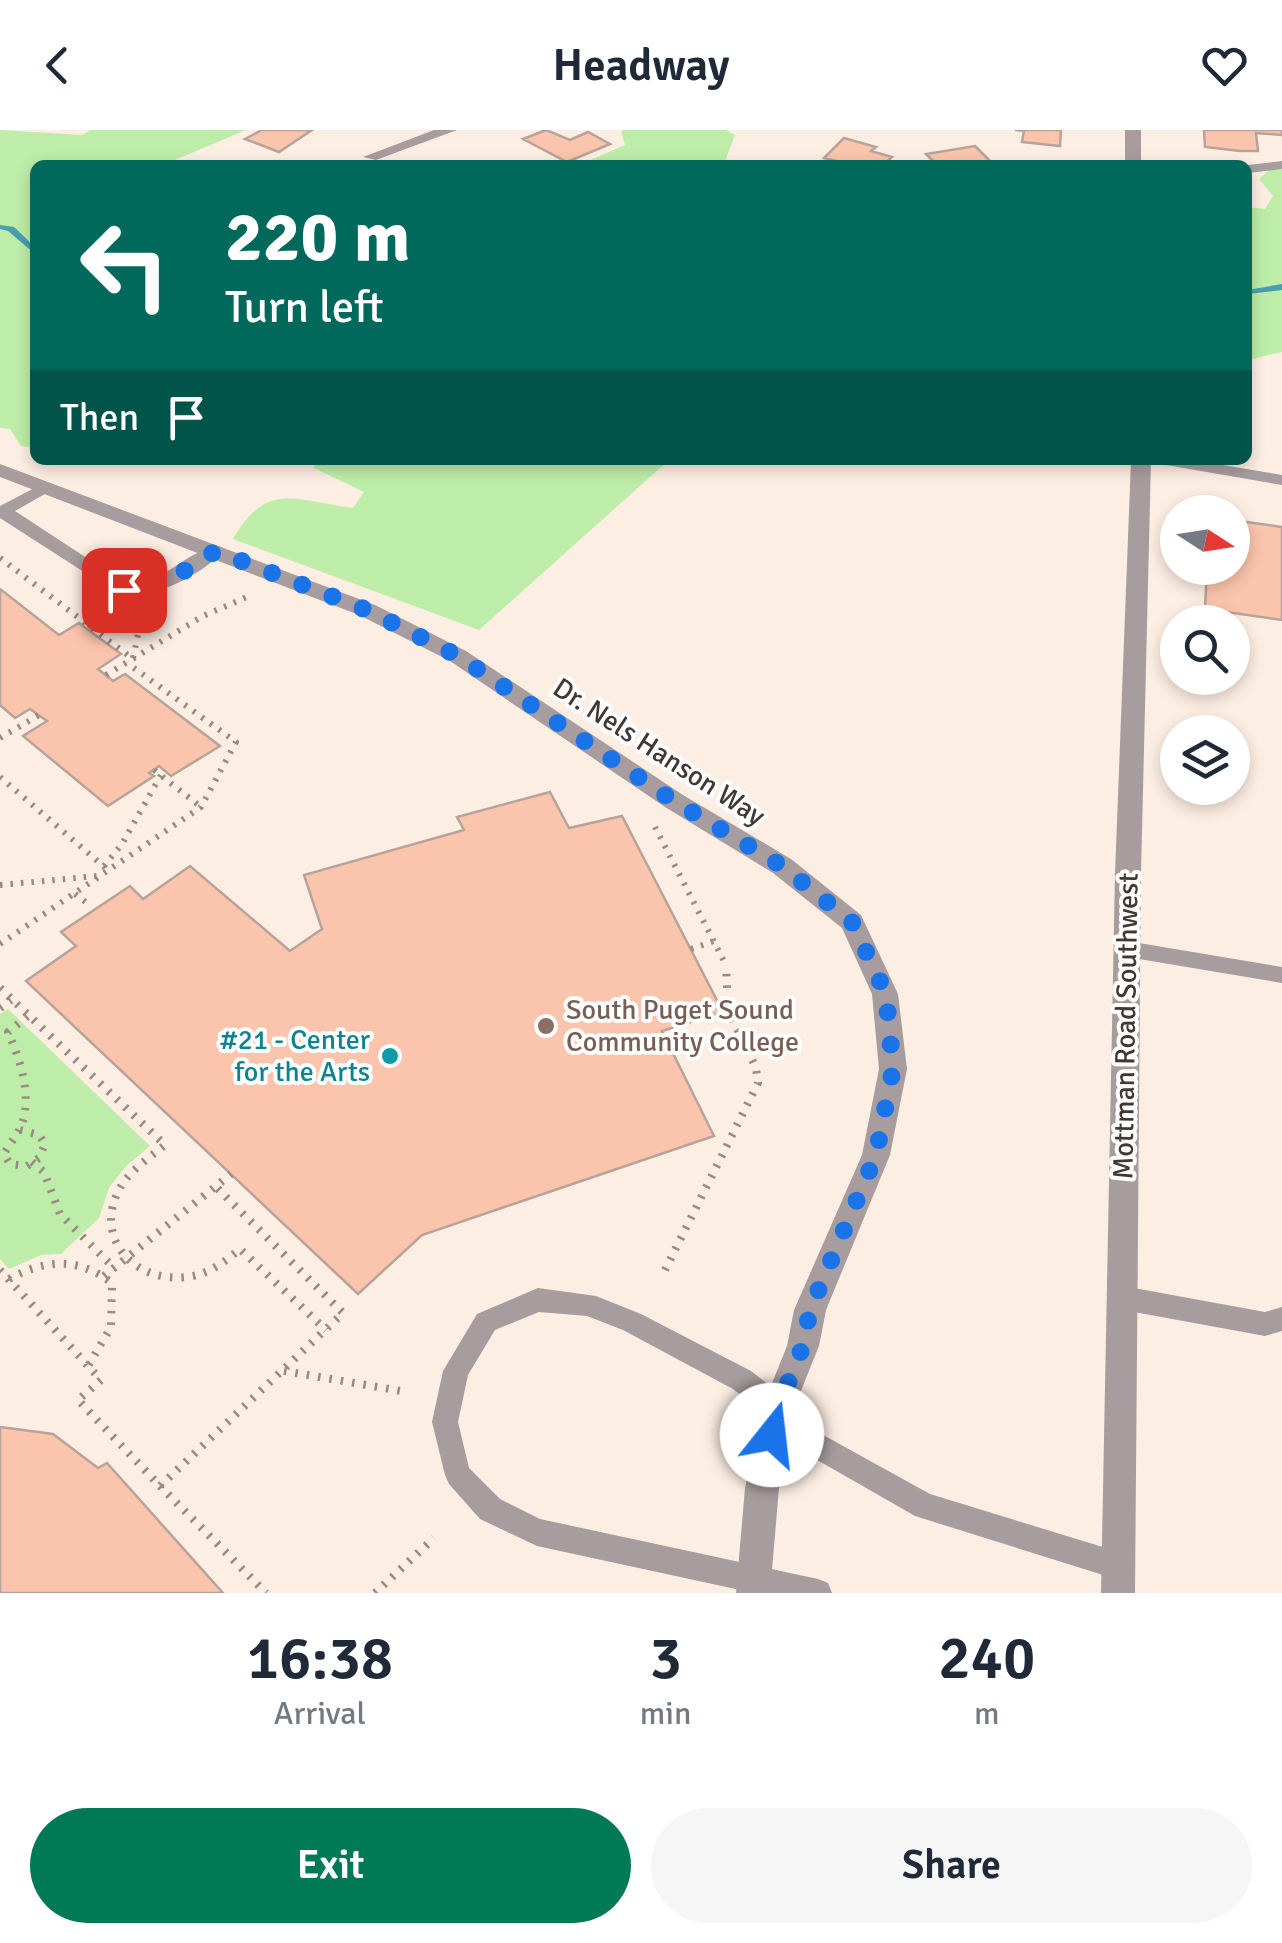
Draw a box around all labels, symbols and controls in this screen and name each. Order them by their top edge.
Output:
icon: back [30,38,85,93]
text: Headway [553,38,729,93]
icon: heart [1197,38,1252,93]
text: 220 m [225,194,410,280]
icon: left [60,200,190,330]
text: Turn left [225,280,384,335]
icon: arrive [159,390,214,445]
text: Then [60,394,139,441]
north arrow [1160,495,1250,585]
map controls [1160,495,1250,805]
pin [82,548,167,633]
icon: arrive [97,563,152,618]
button: search [1160,605,1250,695]
street label: Dr. Nels Hanson Way [547,671,771,833]
button: layers [1160,715,1250,805]
street label: Mottman Road Southwest [1106,872,1146,1180]
place label: South Puget Sound Community College [566,993,799,1059]
marker: South Puget Sound Community College [535,1015,557,1037]
place label: #21 - Center for the Arts [220,1023,371,1089]
marker: #21 - Center for the Arts [379,1045,401,1067]
position arrow [720,1383,824,1487]
text: 16:38 [247,1622,393,1696]
text: 3 [649,1622,682,1696]
text: 240 [938,1622,1035,1696]
text: Arrival [274,1694,366,1733]
text: min [640,1694,691,1733]
text: m [974,1694,1000,1733]
button: Exit [30,1808,631,1923]
button: Share [651,1808,1252,1923]

